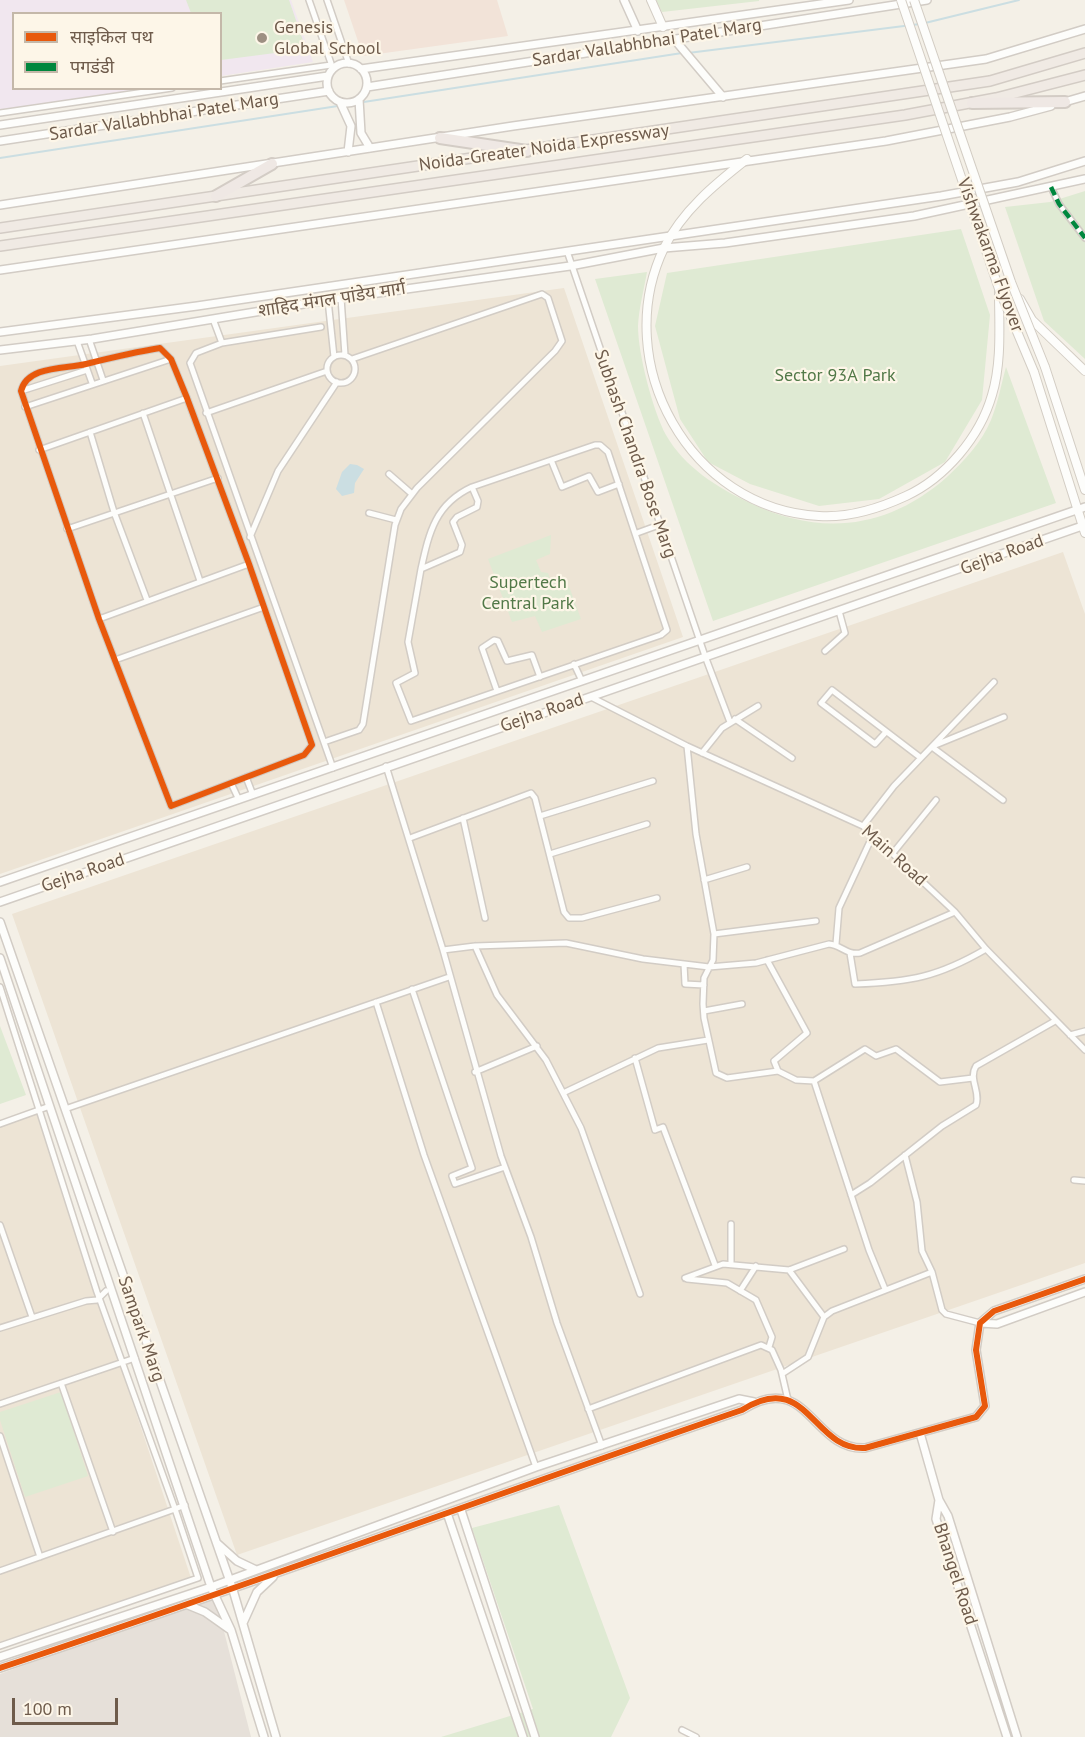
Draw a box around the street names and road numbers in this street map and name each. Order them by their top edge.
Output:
street label: Sardar Vallabhbhai Patel Marg [531,14,763,72]
street label: Sardar Vallabhbhai Patel Marg [48,88,280,146]
street label: Noida-Greater Noida Expressway [417,120,671,176]
street label: Vishwakarma Flyover [952,175,1028,335]
street label: शाहिद मंगल पांडेय मार्ग [257,278,407,322]
street label: Subhash Chandra Bose Marg [589,347,681,561]
street label: Gejha Road [958,530,1046,580]
street label: Gejha Road [498,689,586,737]
street label: Main Road [857,821,931,891]
street label: Gejha Road [39,849,127,897]
street label: Sampark Marg [113,1273,169,1385]
street label: Bhangel Road [928,1520,982,1628]

